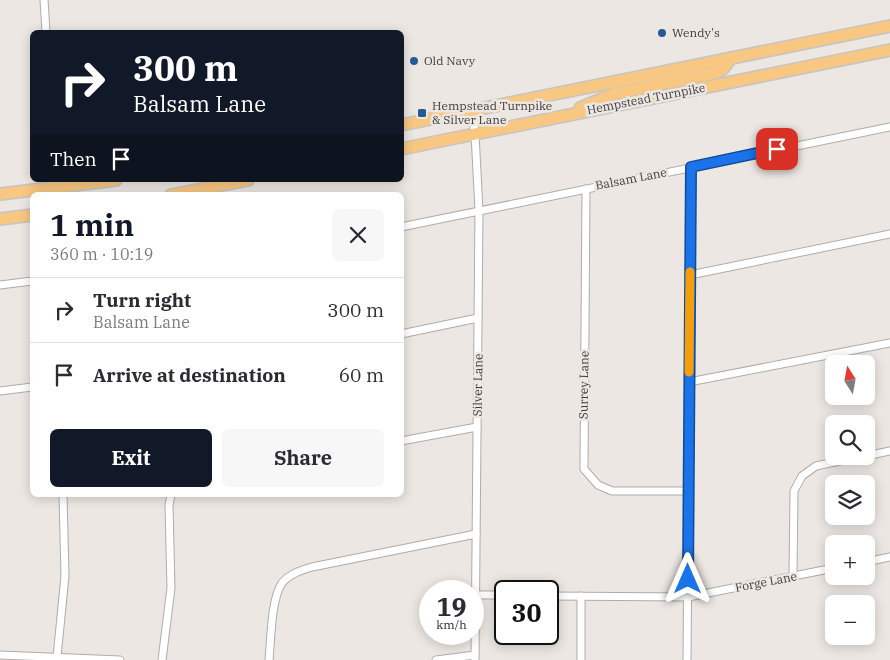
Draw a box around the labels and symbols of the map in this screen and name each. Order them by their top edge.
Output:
place label: Wendy's [672,25,720,40]
marker: Wendy's [656,27,668,39]
place label: Old Navy [424,53,476,68]
marker: Old Navy [408,55,420,67]
street label: Hempstead Turnpike [585,80,706,117]
place label: Hempstead Turnpike & Silver Lane [432,98,552,127]
marker: Hempstead Turnpike & Silver Lane [416,107,428,119]
pin [756,128,798,170]
street label: Balsam Lane [594,164,668,193]
street label: Surrey Lane [575,351,592,419]
street label: Silver Lane [469,353,486,417]
north arrow [825,355,875,405]
position arrow [661,552,713,604]
street label: Forge Lane [734,568,798,595]
speed limit sign: 30 [494,580,559,645]

